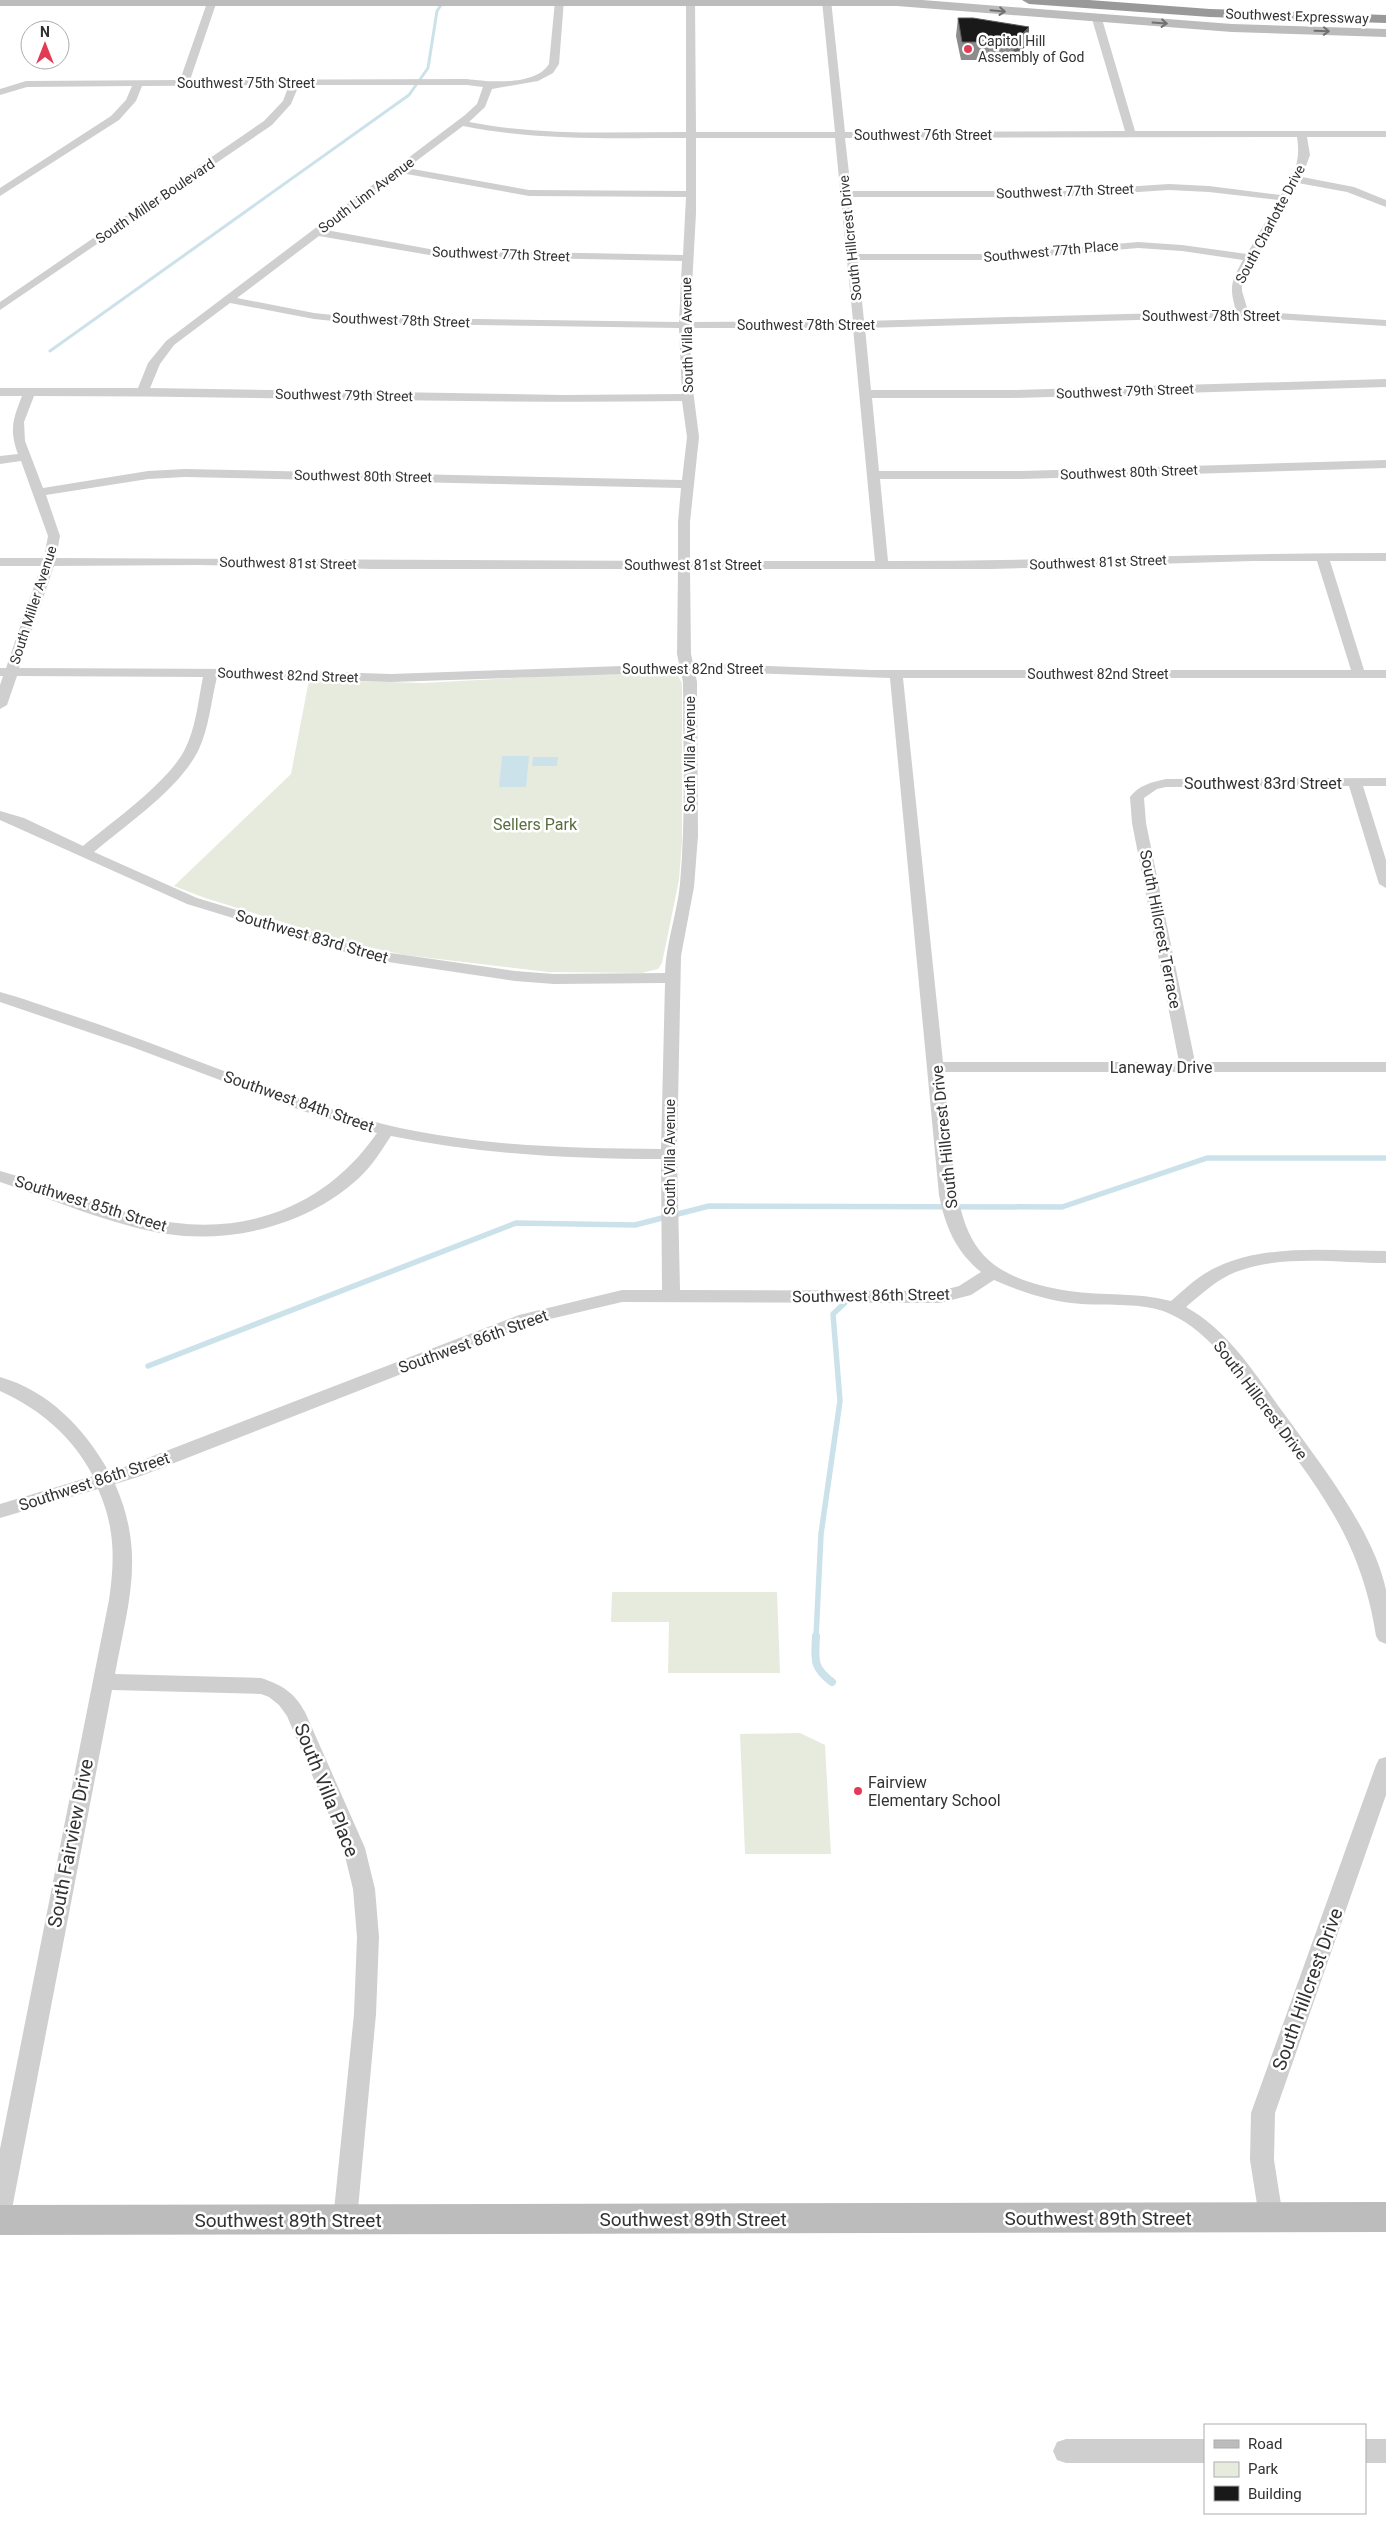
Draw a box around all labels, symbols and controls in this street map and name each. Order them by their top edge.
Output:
one-way arrow [990,6,1006,15]
street label: Southwest Expressway [1225,6,1369,27]
one-way arrow [1152,19,1168,28]
north arrow [20,20,70,70]
text: N [40,24,50,40]
one-way arrow [1314,26,1330,36]
place label: Capitol Hill Assembly of God [978,33,1084,65]
marker: Capitol Hill Assembly of God [962,43,974,55]
street label: Southwest 75th Street [177,75,315,91]
street label: Southwest 76th Street [854,127,992,143]
street label: South Linn Avenue [315,154,417,236]
street label: South Miller Boulevard [93,155,217,247]
street label: South Charlotte Drive [1232,162,1308,286]
street label: South Hillcrest Drive [835,174,865,302]
street label: Southwest 77th Street [996,181,1135,201]
street label: Southwest 77th Place [983,237,1119,265]
street label: Southwest 77th Street [432,244,571,264]
street label: South Villa Avenue [678,277,696,393]
street label: Southwest 78th Street [1142,308,1280,324]
street label: Southwest 78th Street [332,310,471,330]
street label: Southwest 78th Street [737,317,875,333]
street label: Southwest 79th Street [1056,381,1195,401]
street label: Southwest 79th Street [275,386,414,404]
street label: Southwest 80th Street [1060,462,1199,482]
street label: Southwest 80th Street [294,467,433,485]
street label: South Miller Avenue [6,544,60,666]
street label: Southwest 81st Street [1029,552,1167,572]
street label: Southwest 81st Street [219,554,357,572]
street label: Southwest 81st Street [624,557,762,573]
street label: Southwest 82nd Street [622,661,764,677]
street label: Southwest 82nd Street [217,665,359,685]
street label: Southwest 82nd Street [1027,666,1169,682]
street label: South Villa Avenue [682,696,698,812]
street label: Southwest 83rd Street [1184,774,1342,793]
park label: Sellers Park [493,815,578,834]
street label: South Hillcrest Terrace [1136,848,1185,1010]
street label: Southwest 83rd Street [233,906,390,967]
street label: Laneway Drive [1110,1058,1212,1077]
street label: South Hillcrest Drive [928,1064,961,1210]
street label: Southwest 84th Street [221,1067,376,1136]
street label: South Villa Avenue [662,1099,678,1215]
street label: Southwest 85th Street [13,1171,169,1236]
street label: Southwest 86th Street [792,1285,950,1306]
street label: Southwest 86th Street [396,1306,551,1377]
street label: South Hillcrest Drive [1210,1337,1312,1464]
street label: Southwest 86th Street [16,1448,172,1515]
street label: South Villa Place [289,1720,364,1860]
street label: South Fairview Drive [43,1757,98,1929]
place label: Fairview Elementary School [868,1773,1001,1810]
marker: Fairview Elementary School [852,1785,864,1797]
street label: South Hillcrest Drive [1267,1905,1348,2073]
street label: Southwest 89th Street [1004,2207,1192,2230]
street label: Southwest 89th Street [599,2208,787,2231]
street label: Southwest 89th Street [194,2209,382,2232]
legend [1204,2424,1366,2514]
text: Road [1248,2435,1282,2453]
text: Park [1248,2460,1279,2478]
text: Building [1248,2485,1302,2503]

